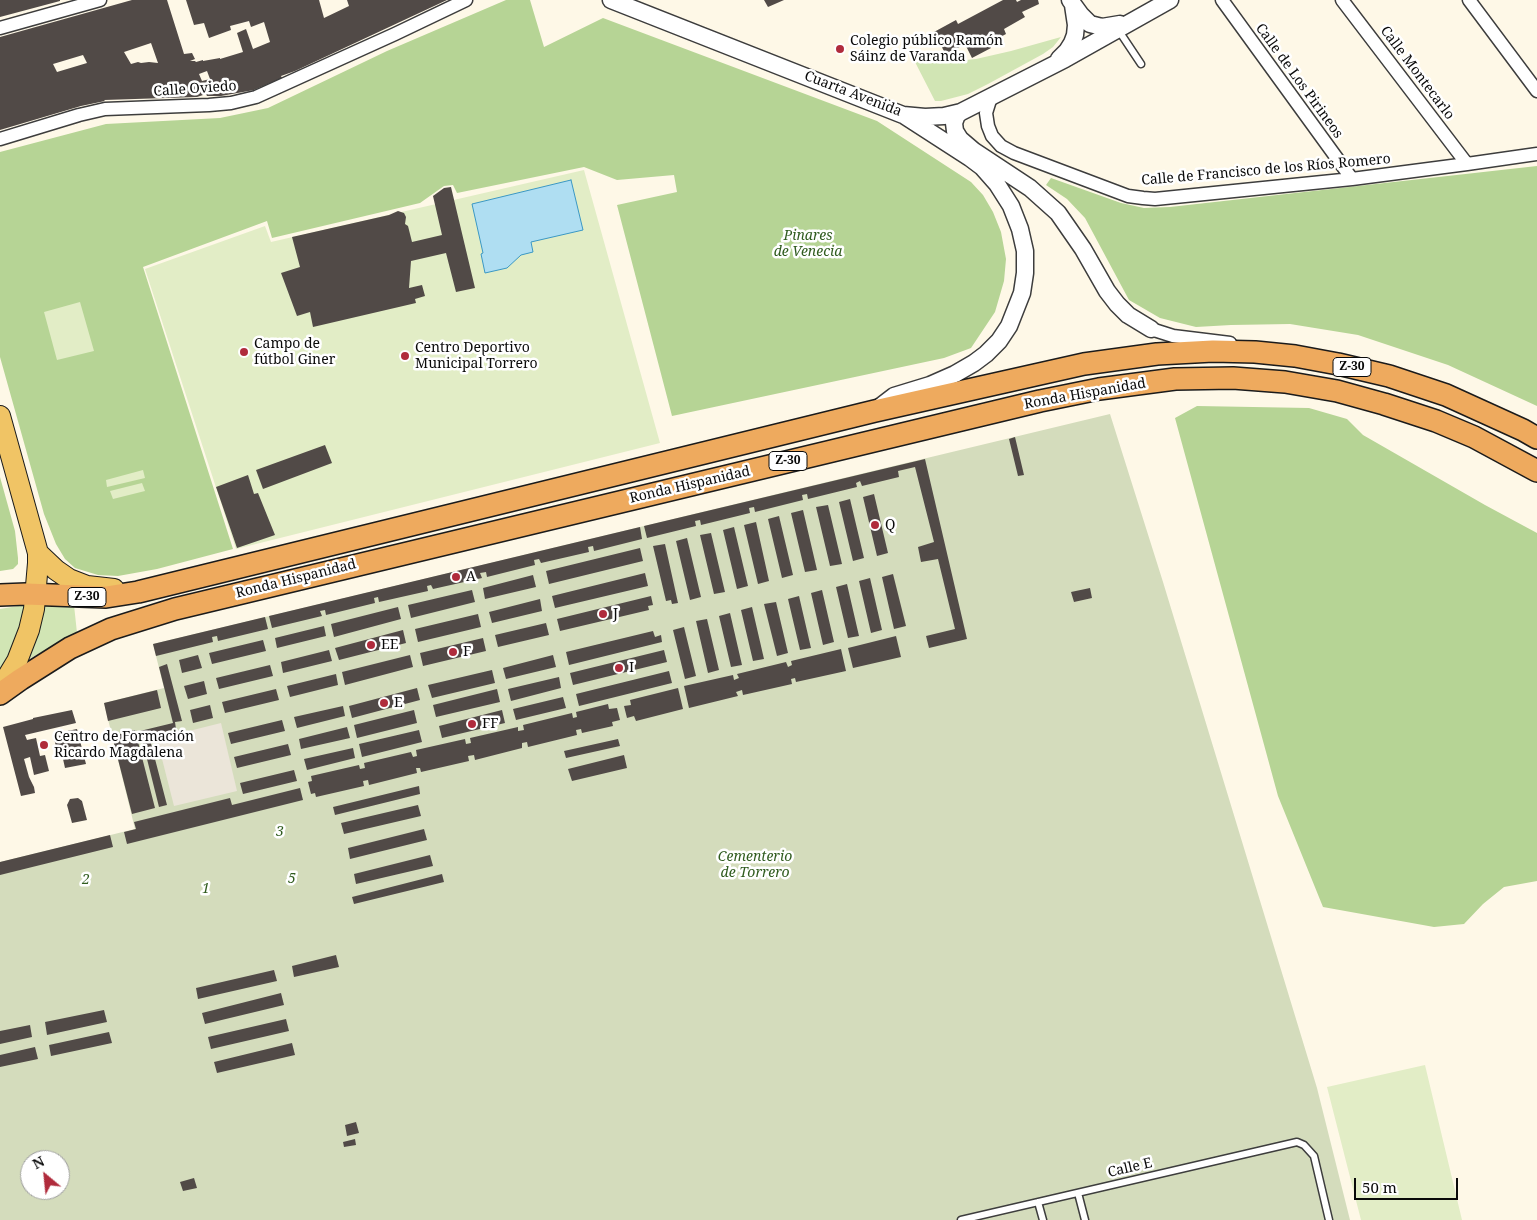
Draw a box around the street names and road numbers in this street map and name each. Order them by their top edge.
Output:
street label: Calle de Los Pirineos [1252,20,1346,142]
street label: Calle Montecarlo [1376,23,1458,123]
street label: Cuarta Avenida [802,68,904,120]
street label: Calle Oviedo [153,78,237,100]
street label: Calle de Francisco de los Ríos Romero [1141,151,1391,189]
road number: Z-30 [1333,358,1371,377]
street label: Ronda Hispanidad [1023,375,1147,413]
road number: Z-30 [769,452,807,471]
street label: Ronda Hispanidad [628,463,752,507]
street label: Ronda Hispanidad [234,556,358,602]
road number: Z-30 [68,588,106,606]
street label: Calle E [1106,1155,1154,1181]

